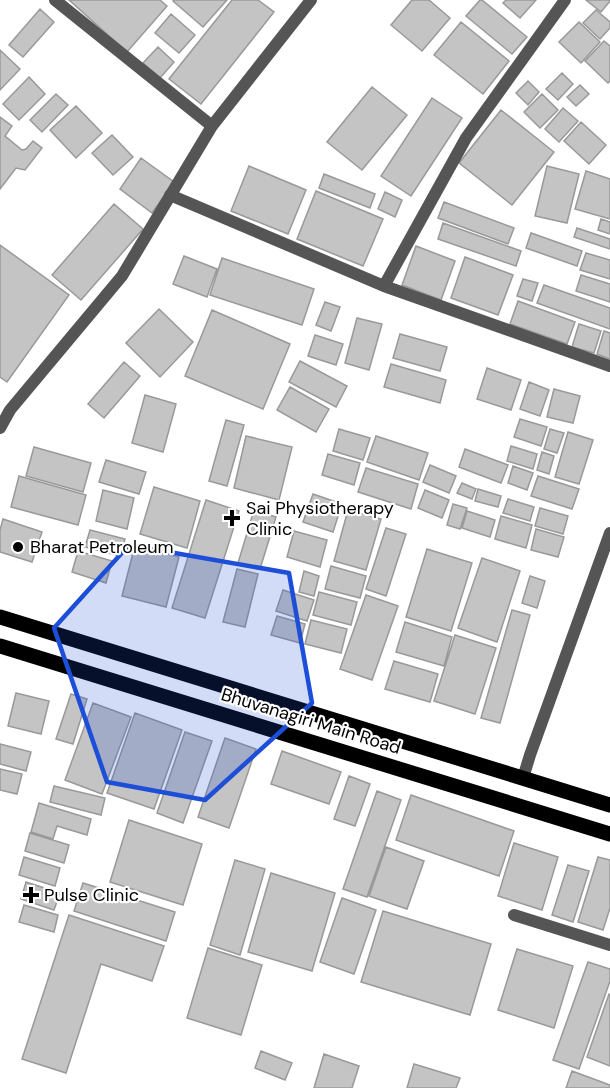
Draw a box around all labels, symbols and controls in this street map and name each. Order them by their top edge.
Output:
place label: Sai Physiotherapy Clinic [246,496,394,541]
marker: Sai Physiotherapy Clinic [223,509,241,527]
place label: Bharat Petroleum [30,535,174,559]
marker: Bharat Petroleum [11,540,25,554]
street label: Bhuvanagiri Main Road [218,682,404,760]
place label: Pulse Clinic [44,883,139,907]
marker: Pulse Clinic [22,886,40,904]

